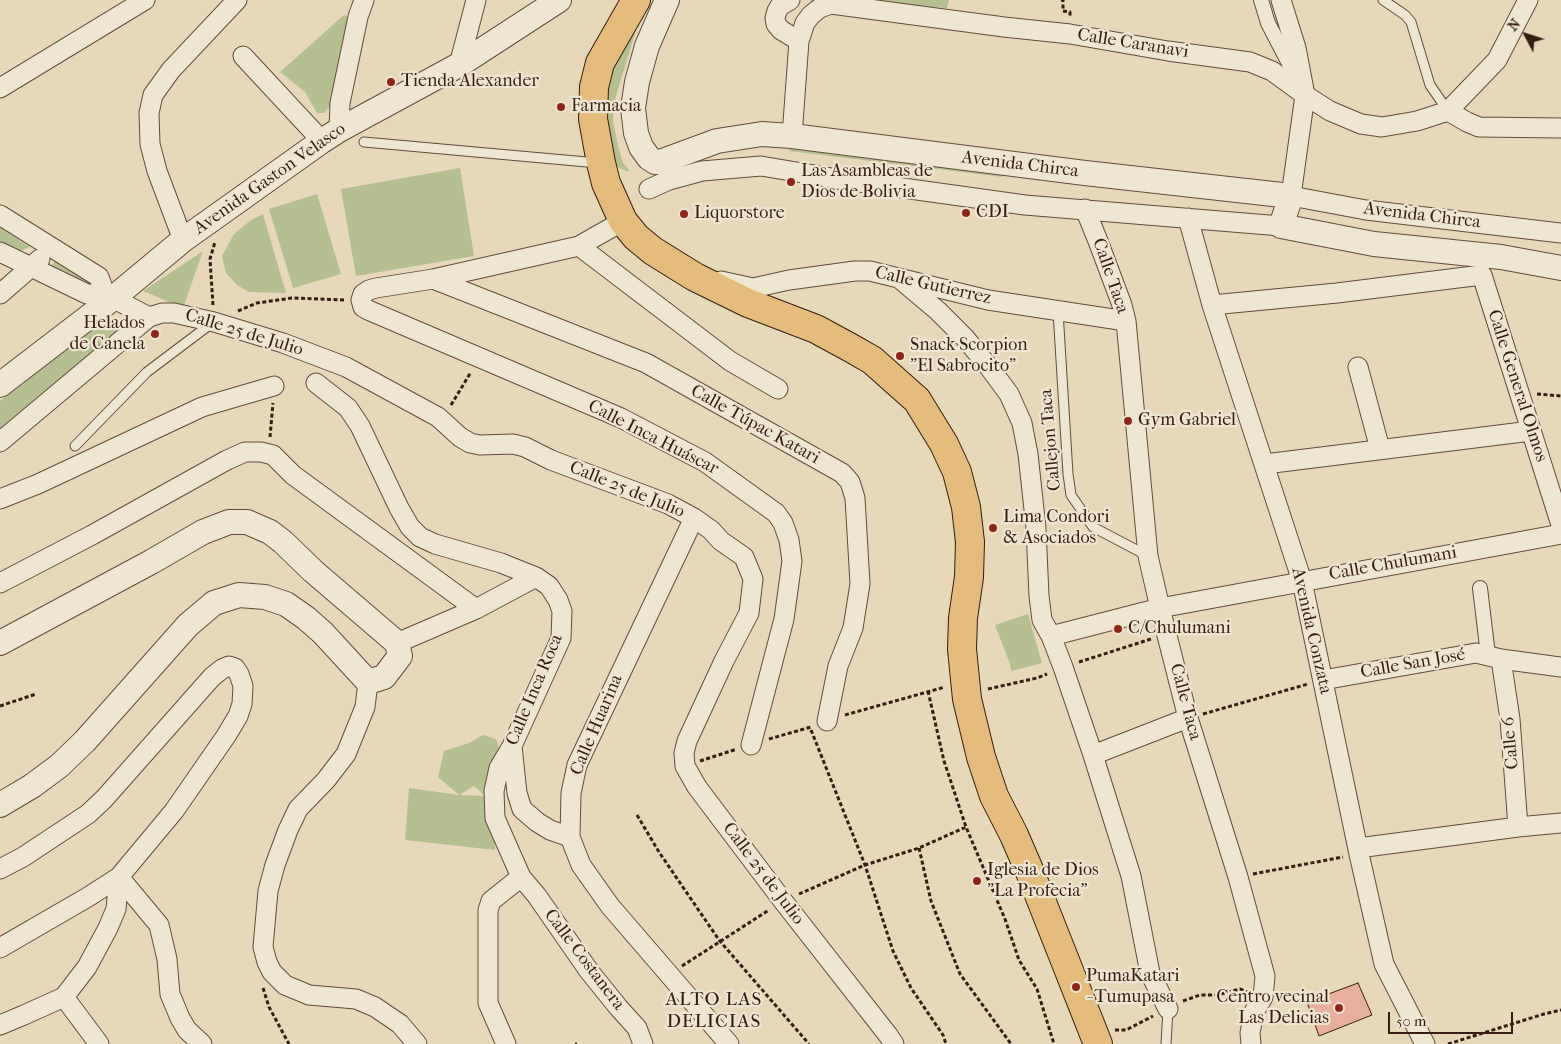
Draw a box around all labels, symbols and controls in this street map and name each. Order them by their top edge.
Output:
north arrow [1501,10,1551,60]
text: N [1504,16,1524,35]
street label: Calle Caranavi [1076,25,1190,63]
place label: Tienda Alexander [401,71,539,93]
marker: Tienda Alexander [385,76,397,88]
place label: Farmacia [571,96,641,118]
marker: Farmacia [555,101,567,113]
street label: Avenida Gaston Velasco [190,118,350,240]
street label: Avenida Chirca [960,147,1080,183]
place label: Las Asambleas de Dios de Bolivia [801,161,933,203]
marker: Las Asambleas de Dios de Bolivia [785,176,797,188]
street label: Avenida Chirca [1362,198,1482,234]
place label: CDI [976,202,1009,224]
place label: Liquorstore [694,203,785,225]
marker: CDI [960,207,972,219]
marker: Liquorstore [678,208,690,220]
street label: Calle Taca [1087,236,1133,316]
street label: Calle Gutierrez [873,262,993,310]
street label: Calle 25 de Julio [182,305,306,361]
street label: Calle General Olmos [1482,307,1552,465]
place label: Helados de Canela [70,313,145,356]
marker: Helados de Canela [149,328,161,340]
place label: Snack Scorpion "El Sabrocito" [910,335,1028,378]
marker: Snack Scorpion "El Sabrocito" [894,350,906,362]
street label: Calle Túpac Katari [687,381,823,469]
street label: Callejon Taca [1036,388,1066,492]
street label: Calle Inca Huáscar [584,396,722,480]
place label: Gym Gabriel [1138,410,1236,432]
marker: Gym Gabriel [1122,415,1134,427]
street label: Calle 25 de Julio [566,457,688,523]
place label: Lima Condori & Asociados [1003,507,1110,550]
marker: Lima Condori & Asociados [987,522,999,534]
street label: Calle Chulumani [1327,542,1459,586]
street label: Avenida Conzata [1286,566,1336,696]
place label: C/Chulumani [1128,618,1231,640]
marker: C/Chulumani [1112,623,1124,635]
street label: Calle Inca Roca [502,631,568,749]
street label: Calle San José [1359,644,1467,684]
street label: Calle Taca [1164,661,1206,743]
street label: Calle Huarina [566,671,628,779]
street label: Calle 6 [1498,716,1524,770]
street label: Calle 25 de Julio [718,819,808,929]
place label: Iglesia de Dios "La Profecia" [987,860,1099,902]
marker: Iglesia de Dios "La Profecia" [971,875,983,887]
street label: Calle Costanera [539,905,629,1015]
place label: PumaKatari - Tumupasa [1086,966,1180,1009]
marker: PumaKatari - Tumupasa [1070,981,1082,993]
place label: Centro vecinal Las Delicias [1216,987,1329,1030]
district label: ALTO LAS DELICIAS [665,989,763,1033]
marker: Centro vecinal Las Delicias [1333,1002,1345,1014]
scale bar [1391,1002,1516,1034]
text: 50 m [1396,1012,1426,1030]

